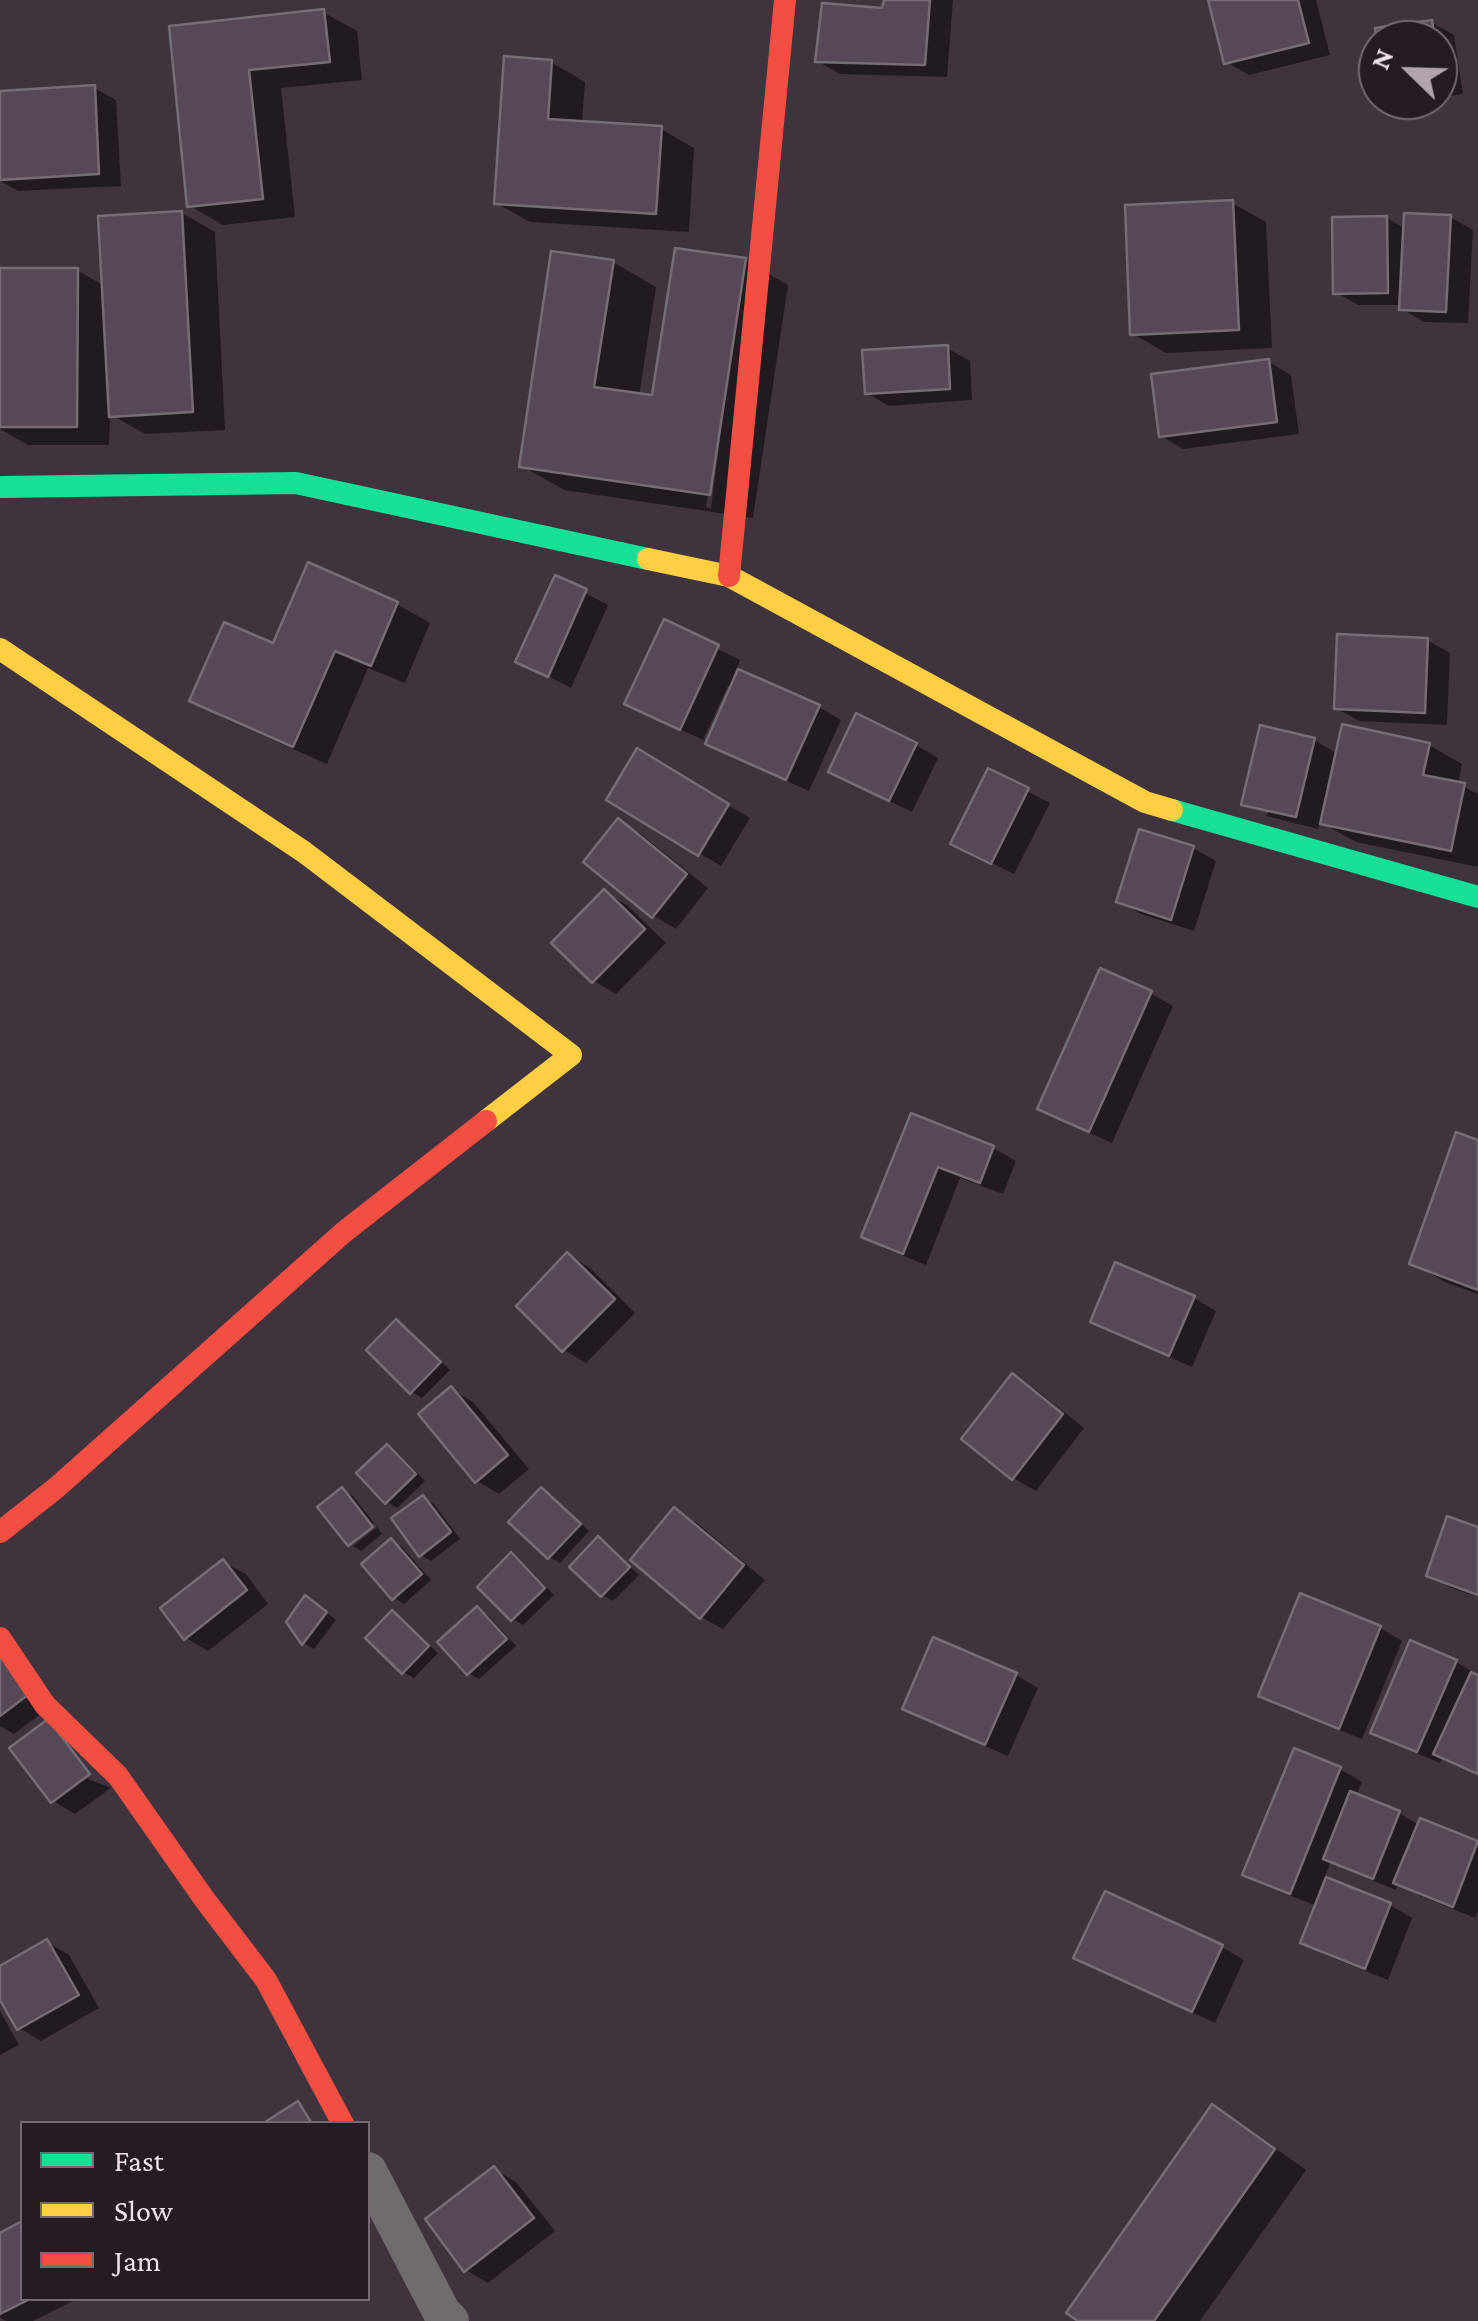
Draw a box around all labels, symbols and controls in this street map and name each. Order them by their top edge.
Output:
north arrow [1358,20,1458,120]
text: N [1364,44,1400,74]
legend [20,2121,370,2301]
text: Fast [114,2144,164,2177]
text: Slow [114,2194,173,2227]
text: Jam [114,2244,161,2277]

